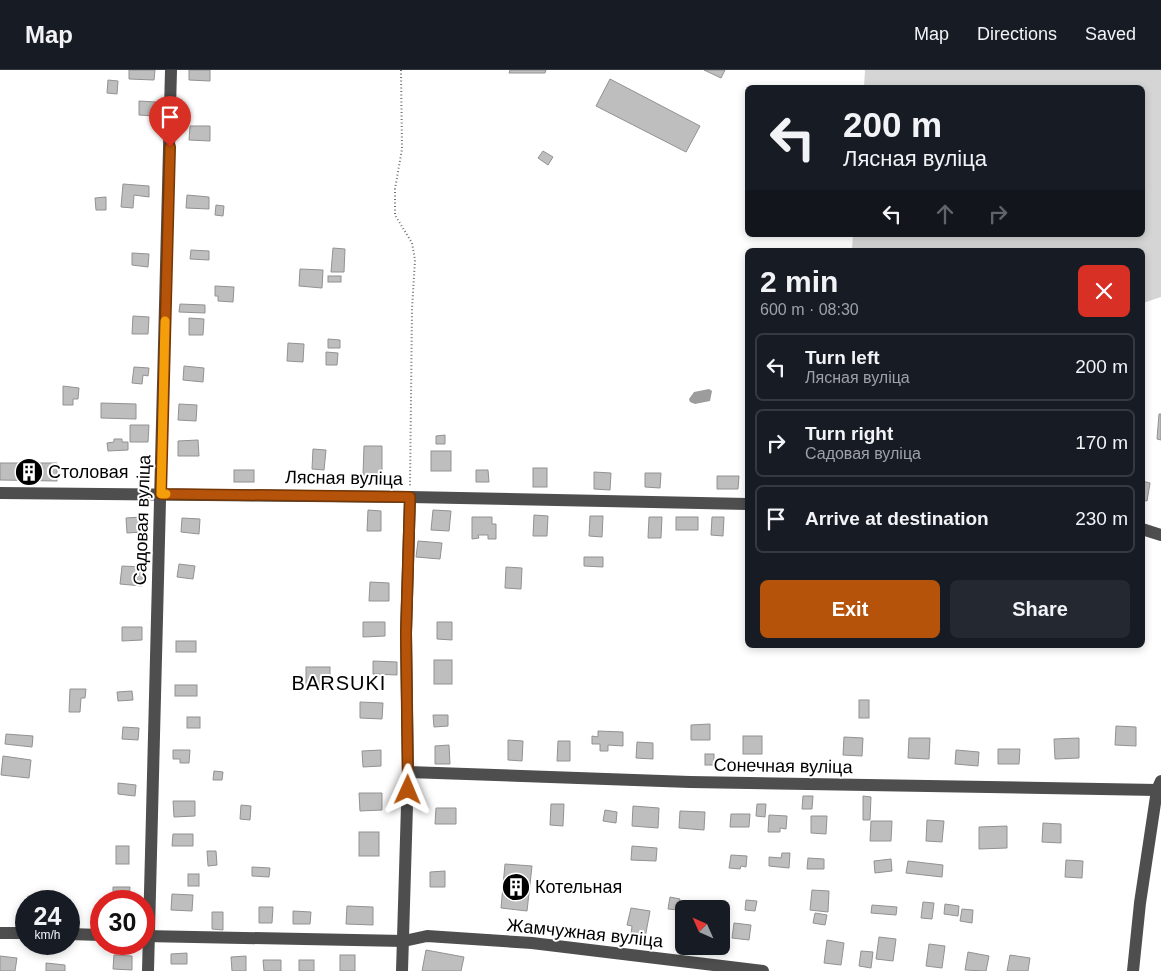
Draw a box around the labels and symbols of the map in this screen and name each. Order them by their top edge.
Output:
pin [149,96,191,147]
street label: Садовая вуліца [130,453,154,586]
building icon: Столовая [14,457,44,487]
place label: Столовая [48,462,129,482]
street label: Лясная вуліца [285,467,404,489]
district label: BARSUKI [292,672,386,694]
street label: Сонечная вуліца [713,755,854,777]
position arrow [381,763,433,815]
building icon: Котельная [501,872,531,902]
place label: Котельная [535,877,622,897]
speed limit sign: 30 [90,890,155,955]
north arrow [675,900,730,955]
street label: Жамчужная вуліца [506,915,665,951]

